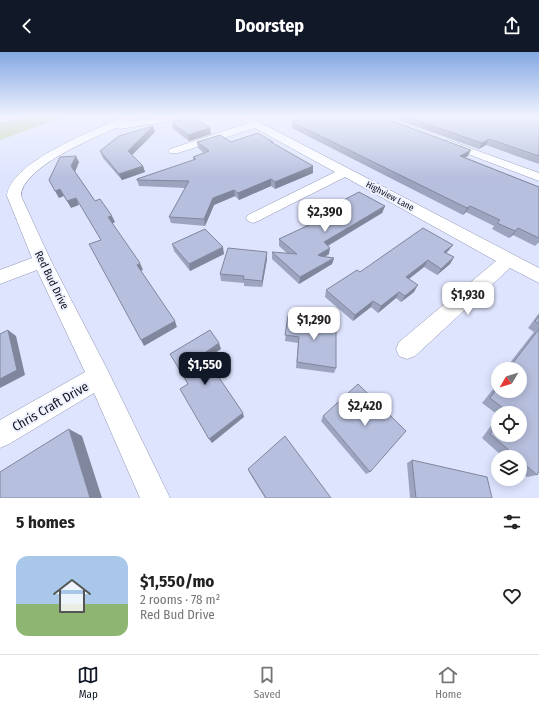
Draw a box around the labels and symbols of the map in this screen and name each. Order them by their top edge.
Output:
street label: Highview Lane [364,179,416,213]
pin: $2,390 [292,199,358,233]
street label: Red Bud Drive [32,249,71,312]
pin: $1,930 [435,282,501,316]
pin: $1,290 [281,307,347,341]
pin: $1,550 [172,352,238,386]
north arrow [491,362,527,398]
street label: Chris Craft Drive [9,379,91,434]
pin: $2,420 [332,393,398,427]

